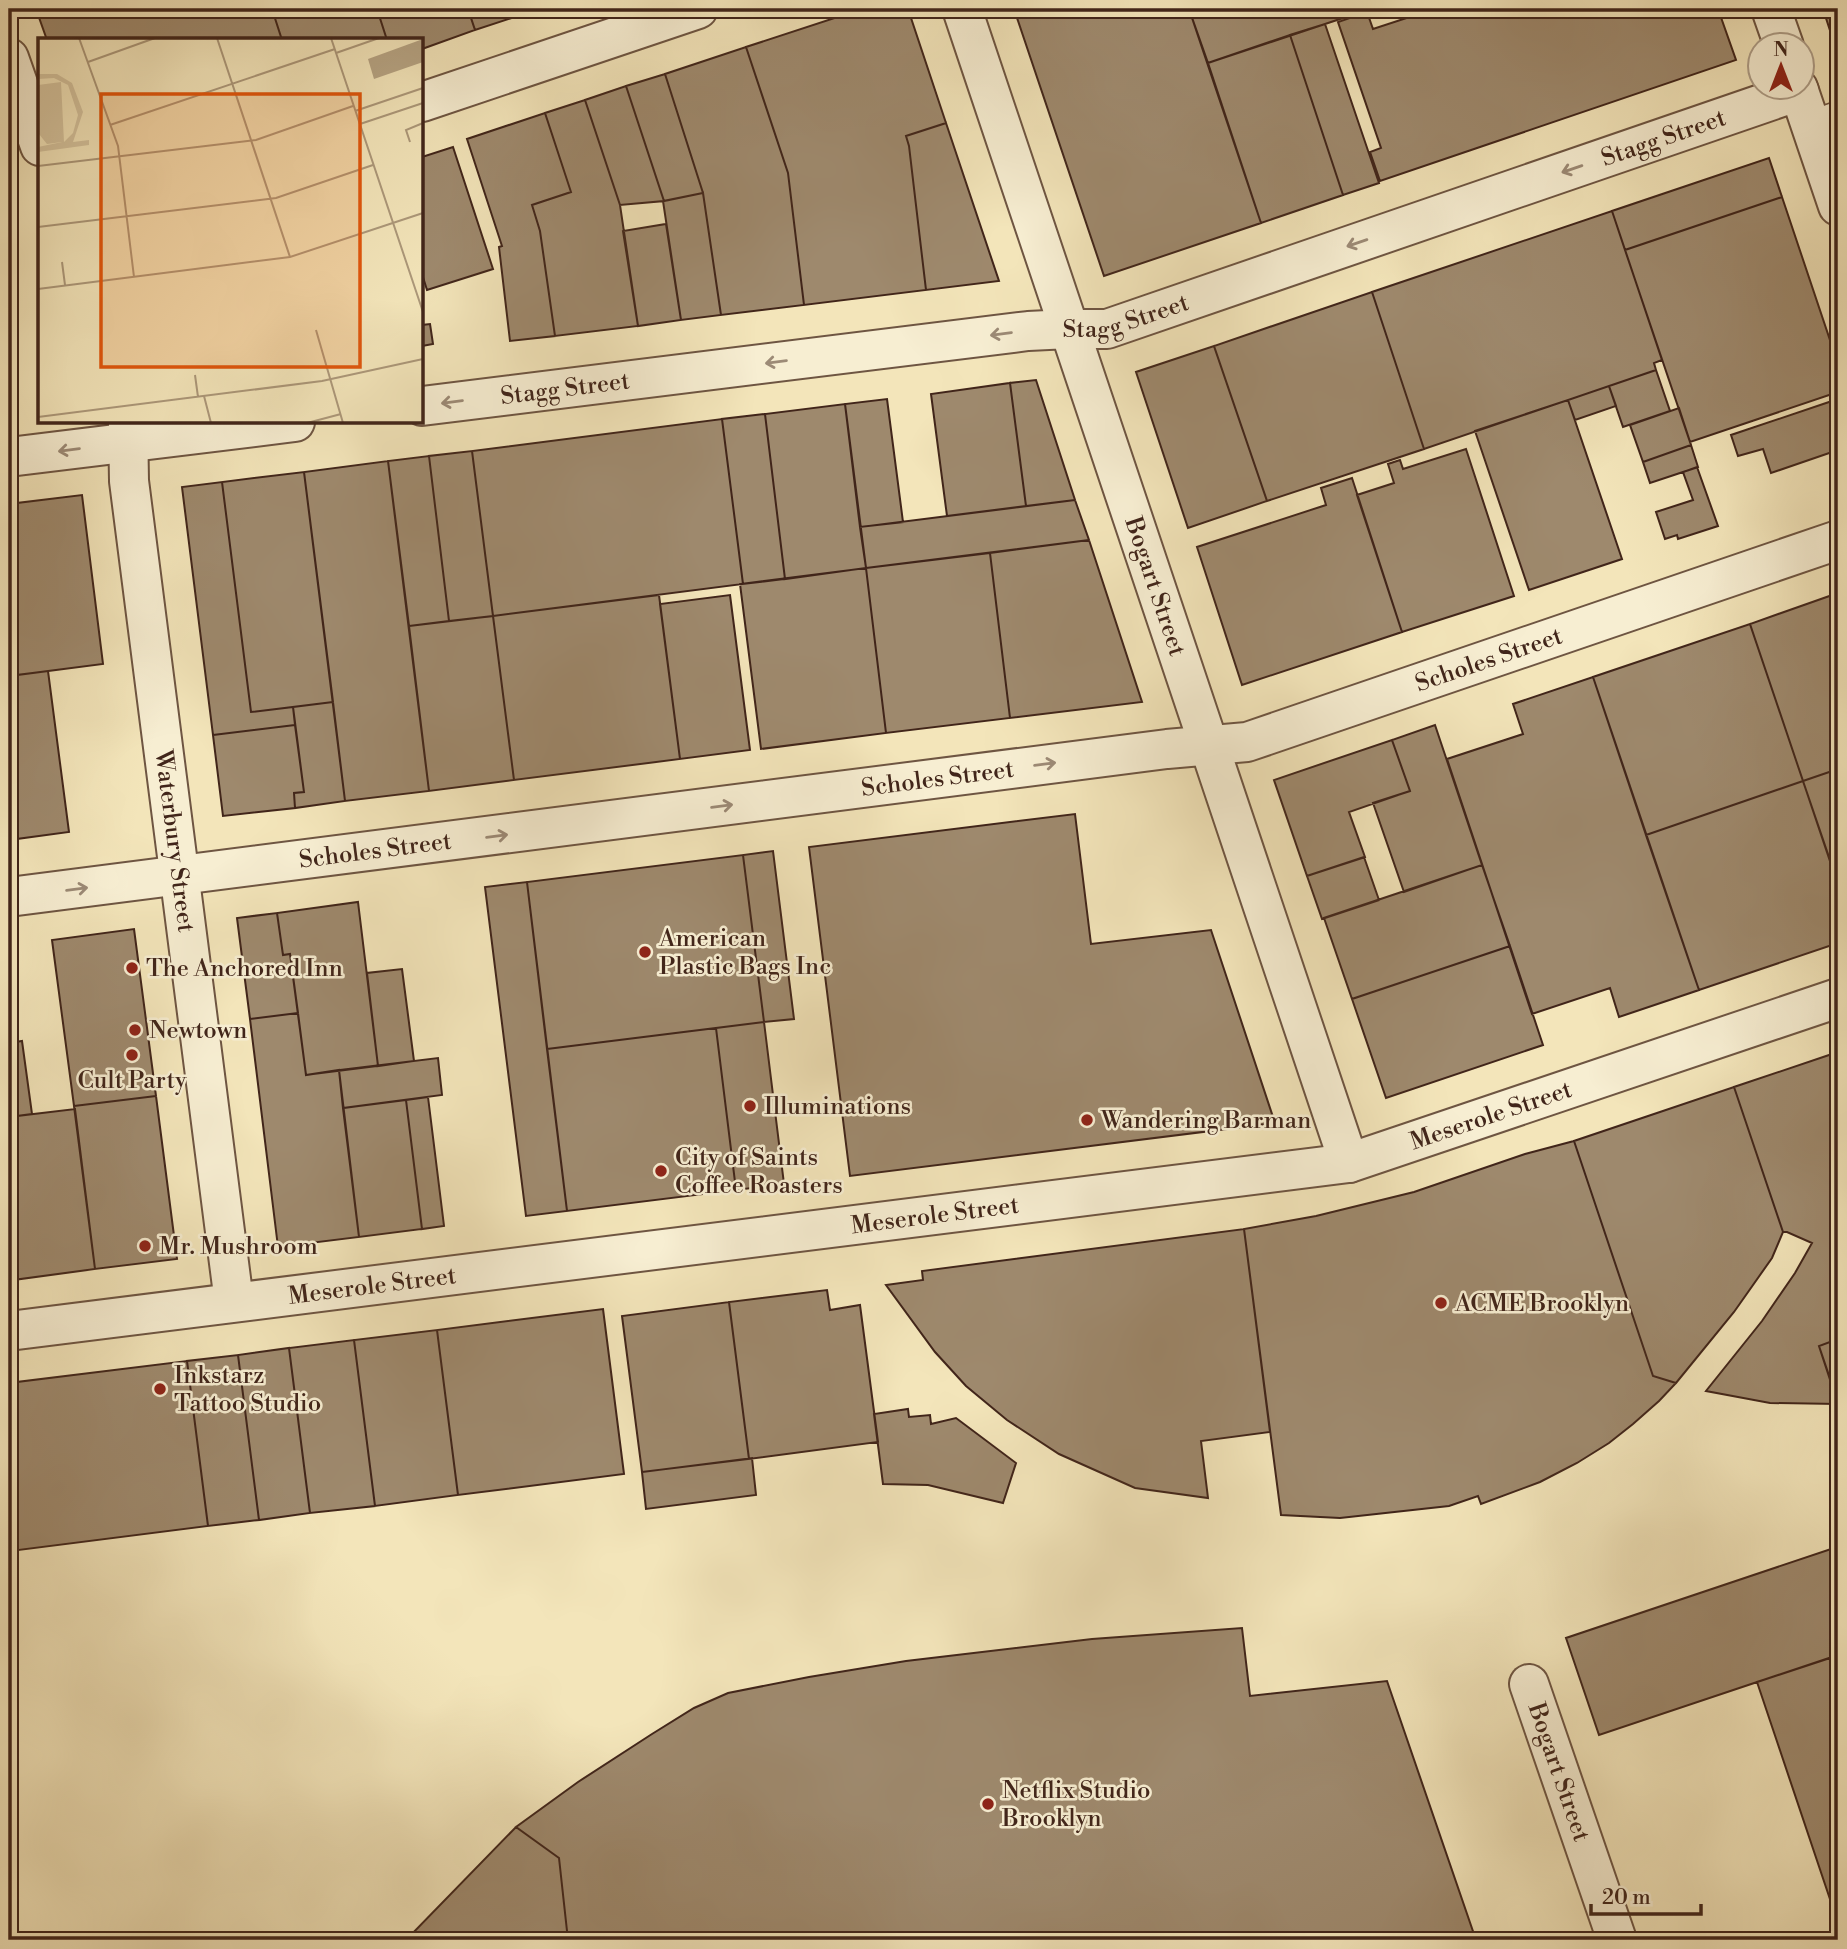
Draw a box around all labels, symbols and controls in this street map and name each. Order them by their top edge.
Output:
north arrow [1745,32,1815,102]
inset map [38,38,424,424]
text: N [1773,38,1789,62]
street label: Stagg Street [1597,103,1730,174]
one-way arrow [1561,163,1583,176]
one-way arrow [1346,237,1368,250]
street label: Stagg Street [1062,288,1193,345]
one-way arrow [990,328,1013,341]
one-way arrow [765,356,787,369]
street label: Stagg Street [499,366,632,412]
one-way arrow [442,396,464,409]
one-way arrow [58,443,80,456]
street label: Bogart Street [1117,512,1192,661]
street label: Scholes Street [1411,621,1567,699]
street label: Waterbury Street [147,747,201,935]
street label: Scholes Street [860,755,1016,804]
one-way arrow [1033,758,1056,771]
one-way arrow [710,800,733,813]
street label: Scholes Street [297,827,454,876]
one-way arrow [485,829,507,842]
one-way arrow [65,883,87,896]
place label: American Plastic Bags Inc [658,924,831,982]
marker: American Plastic Bags Inc [637,944,653,960]
place label: The Anchored Inn [146,954,343,984]
marker: The Anchored Inn [124,960,140,976]
place label: Newtown [149,1016,247,1046]
marker: Newtown [127,1022,143,1038]
marker: Cult Party [124,1047,140,1063]
place label: Cult Party [77,1066,187,1096]
street label: Meserole Street [1406,1075,1576,1157]
place label: Illuminations [764,1092,911,1122]
marker: Illuminations [742,1098,758,1114]
place label: Wandering Barman [1100,1106,1311,1136]
marker: Wandering Barman [1079,1112,1095,1128]
place label: City of Saints Coffee Roasters [675,1143,843,1201]
marker: City of Saints Coffee Roasters [653,1163,669,1179]
street label: Meserole Street [849,1190,1021,1241]
place label: Mr. Mushroom [159,1232,318,1262]
marker: Mr. Mushroom [137,1238,153,1254]
street label: Meserole Street [287,1261,458,1312]
place label: ACME Brooklyn [1454,1289,1629,1319]
marker: ACME Brooklyn [1433,1295,1449,1311]
place label: Inkstarz Tattoo Studio [174,1361,321,1419]
marker: Inkstarz Tattoo Studio [152,1381,168,1397]
street label: Bogart Street [1520,1698,1596,1846]
place label: Netflix Studio Brooklyn [1001,1776,1151,1834]
marker: Netflix Studio Brooklyn [980,1796,996,1812]
scale bar [1591,1872,1702,1916]
text: 20 m [1602,1885,1651,1911]

